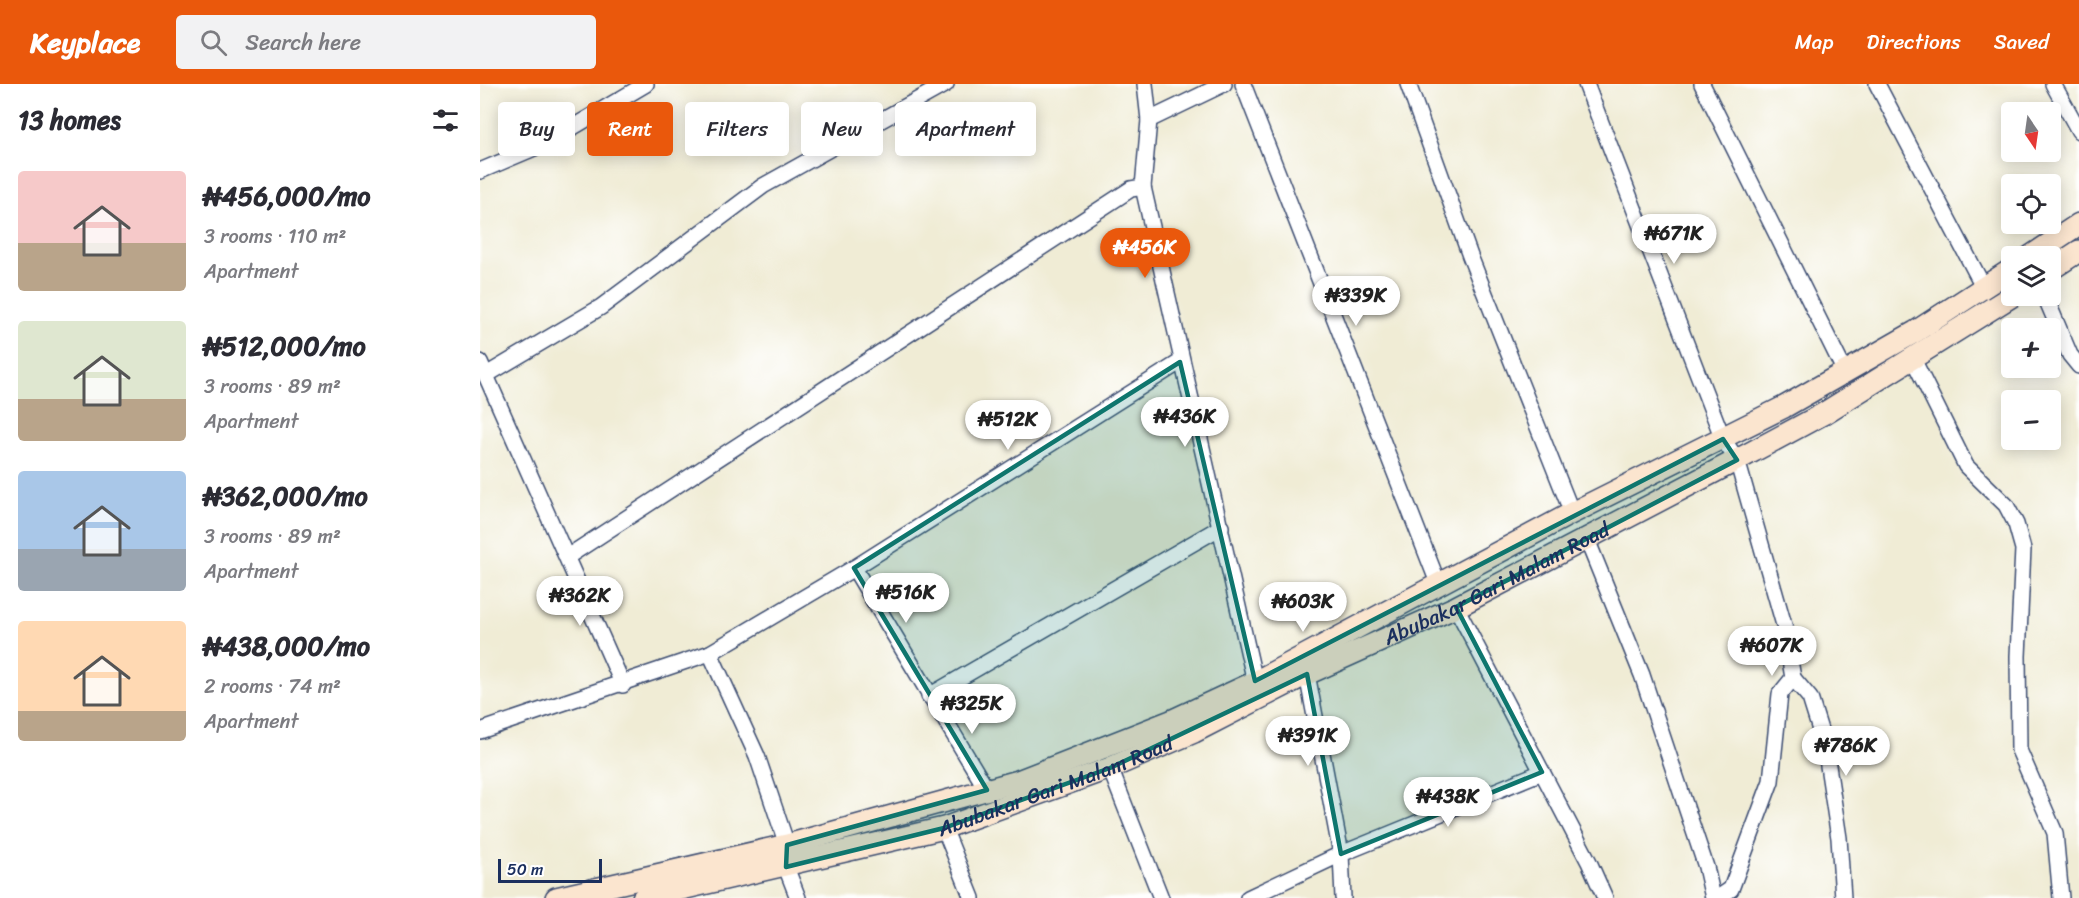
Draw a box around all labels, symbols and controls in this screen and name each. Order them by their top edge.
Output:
search box [176,15,596,69]
text: Keyplace [30,18,140,67]
text: Search here [245,23,361,62]
text: Map [1795,23,1833,61]
text: Directions [1866,23,1961,61]
text: Saved [1994,23,2049,61]
icon: search [197,26,230,59]
text: 13 homes [18,97,121,143]
chip: Buy [498,102,575,156]
chip: Rent [587,102,673,156]
chip: Filters [685,102,789,156]
chip: New [801,102,883,156]
chip: Apartment [895,102,1036,156]
north arrow [2001,102,2061,162]
map controls [2001,102,2061,450]
icon: filters [429,104,462,137]
text: ₦456,000/mo [204,173,371,219]
button: locate [2001,174,2061,234]
icon: home [66,195,138,267]
pin: ₦671K [1632,214,1716,265]
text: ₦671K [1646,216,1702,251]
text: 3 rooms · 110 m² [204,219,346,254]
pin: ₦456K [1103,228,1187,279]
text: ₦456K [1114,230,1176,265]
button: layers [2001,246,2061,306]
text: Apartment [204,254,298,289]
pin: ₦339K [1314,276,1398,327]
text: ₦339K [1326,278,1386,313]
button: + [2001,318,2061,378]
text: ₦512,000/mo [204,323,366,369]
icon: home [66,345,138,417]
text: 3 rooms · 89 m² [204,369,341,404]
button: − [2001,390,2061,450]
pin: ₦436K [1143,397,1227,448]
text: ₦436K [1155,399,1215,434]
pin: ₦512K [966,400,1050,451]
text: ₦512K [979,402,1037,437]
text: Apartment [204,404,298,439]
text: ₦362,000/mo [204,473,368,519]
icon: home [66,495,138,567]
street label: Abubakar Gari Malam Road [1376,510,1618,657]
text: 3 rooms · 89 m² [204,519,341,554]
text: Apartment [204,554,298,589]
pin: ₦516K [864,573,948,624]
text: ₦516K [877,575,935,610]
pin: ₦362K [538,576,622,627]
text: ₦362K [550,578,610,613]
pin: ₦603K [1261,582,1345,633]
text: ₦603K [1273,584,1333,619]
text: ₦438,000/mo [204,623,370,669]
pin: ₦607K [1730,626,1814,677]
text: ₦607K [1742,628,1802,663]
icon: home [66,645,138,717]
text: 2 rooms · 74 m² [204,669,341,704]
pin: ₦325K [930,684,1014,735]
text: ₦325K [942,686,1002,721]
text: Apartment [204,704,298,739]
pin: ₦391K [1266,716,1350,767]
text: ₦391K [1279,718,1337,753]
street label: Abubakar Gari Malam Road [931,723,1181,848]
pin: ₦786K [1804,726,1888,777]
text: ₦786K [1816,728,1876,763]
pin: ₦438K [1406,777,1490,828]
text: ₦438K [1418,779,1479,814]
text: 50 m [507,855,543,884]
scale bar [498,856,602,884]

